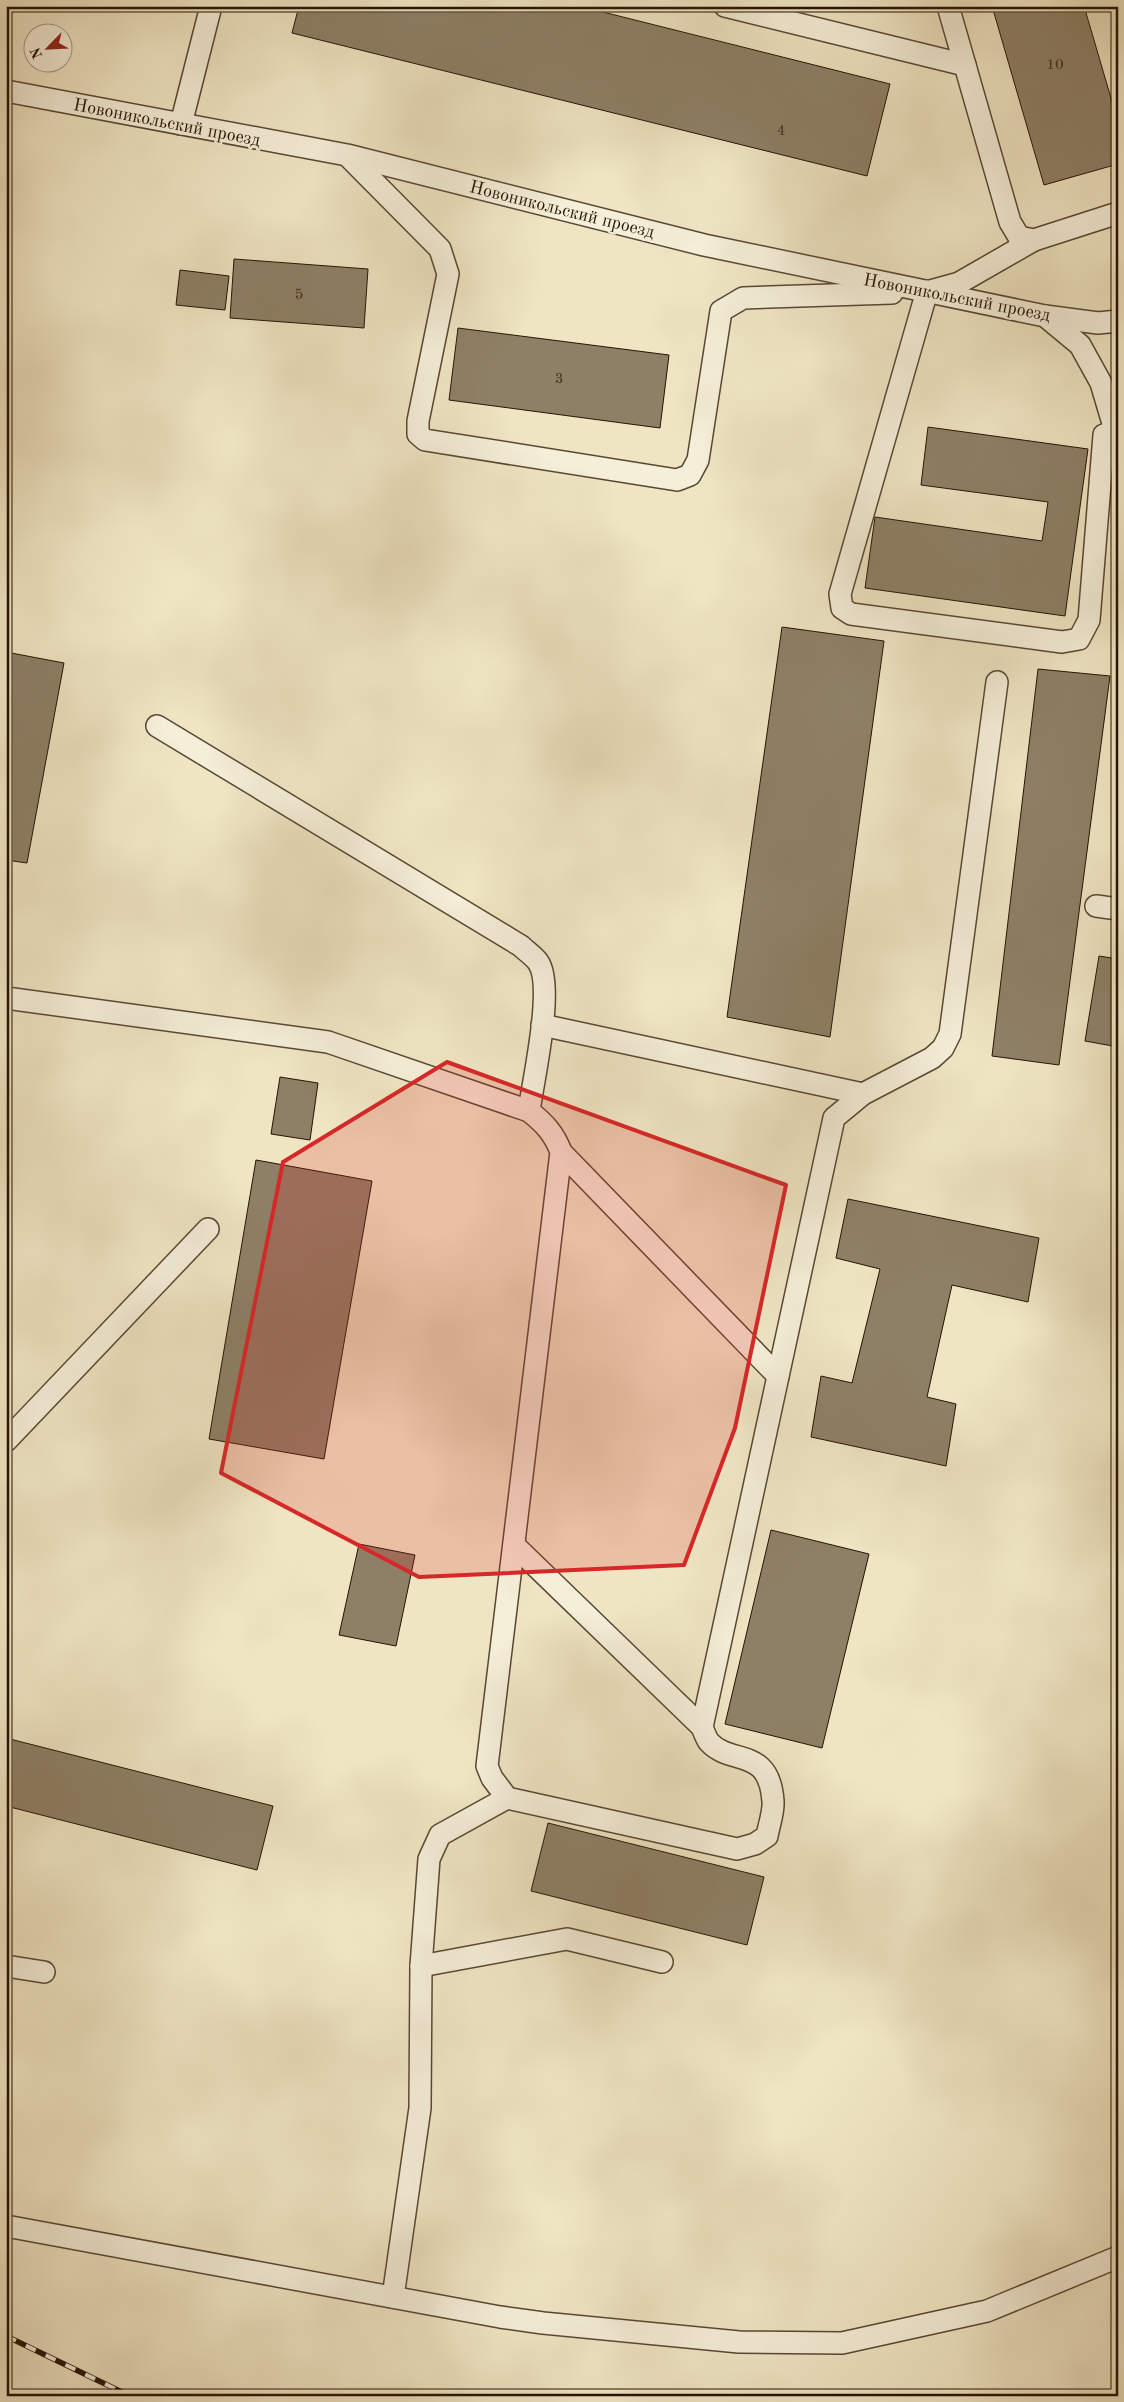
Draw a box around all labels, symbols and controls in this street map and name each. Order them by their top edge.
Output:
north arrow [22,22,72,72]
text: N [28,45,46,61]
house number: 10 [1046,58,1064,73]
street label: Новоникольский проезд [72,96,262,150]
house number: 4 [777,124,785,139]
street label: Новоникольский проезд [467,178,656,242]
street label: Новоникольский проезд [862,271,1052,325]
house number: 5 [295,288,303,303]
house number: 3 [555,372,563,387]

